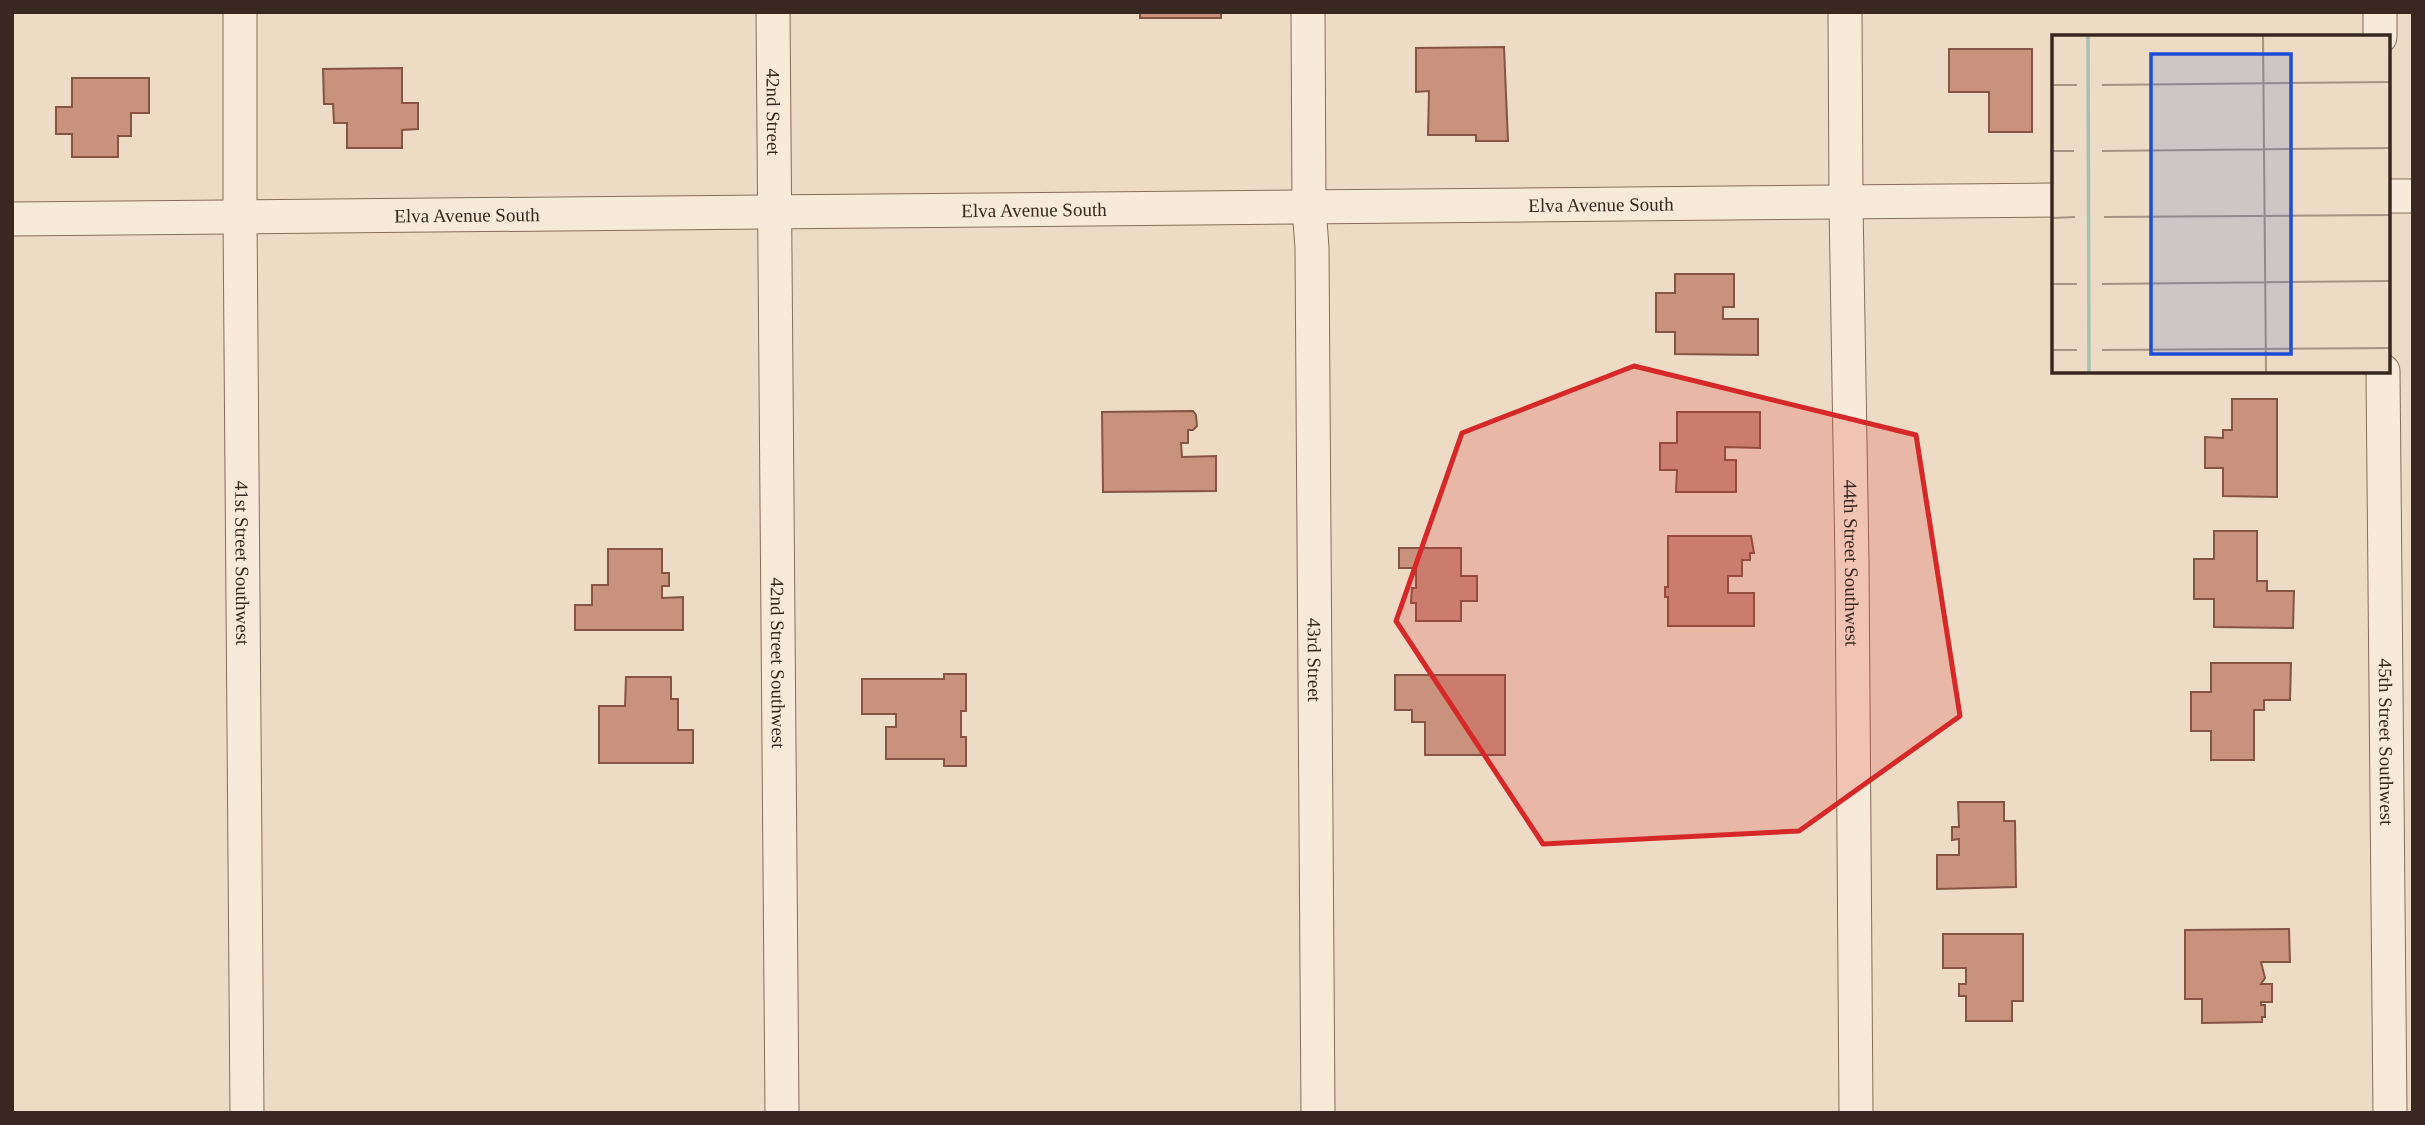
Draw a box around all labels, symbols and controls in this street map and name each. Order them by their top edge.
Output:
inset map [2052,35,2390,373]
street label: 42nd Street [763,68,785,156]
street label: Elva Avenue South [1528,193,1674,215]
street label: Elva Avenue South [961,198,1107,221]
street label: Elva Avenue South [394,204,540,226]
street label: 44th Street Southwest [1840,479,1863,647]
street label: 41st Street Southwest [232,481,254,646]
street label: 42nd Street Southwest [767,577,790,749]
street label: 43rd Street [1304,618,1326,703]
street label: 45th Street Southwest [2375,658,2398,826]

